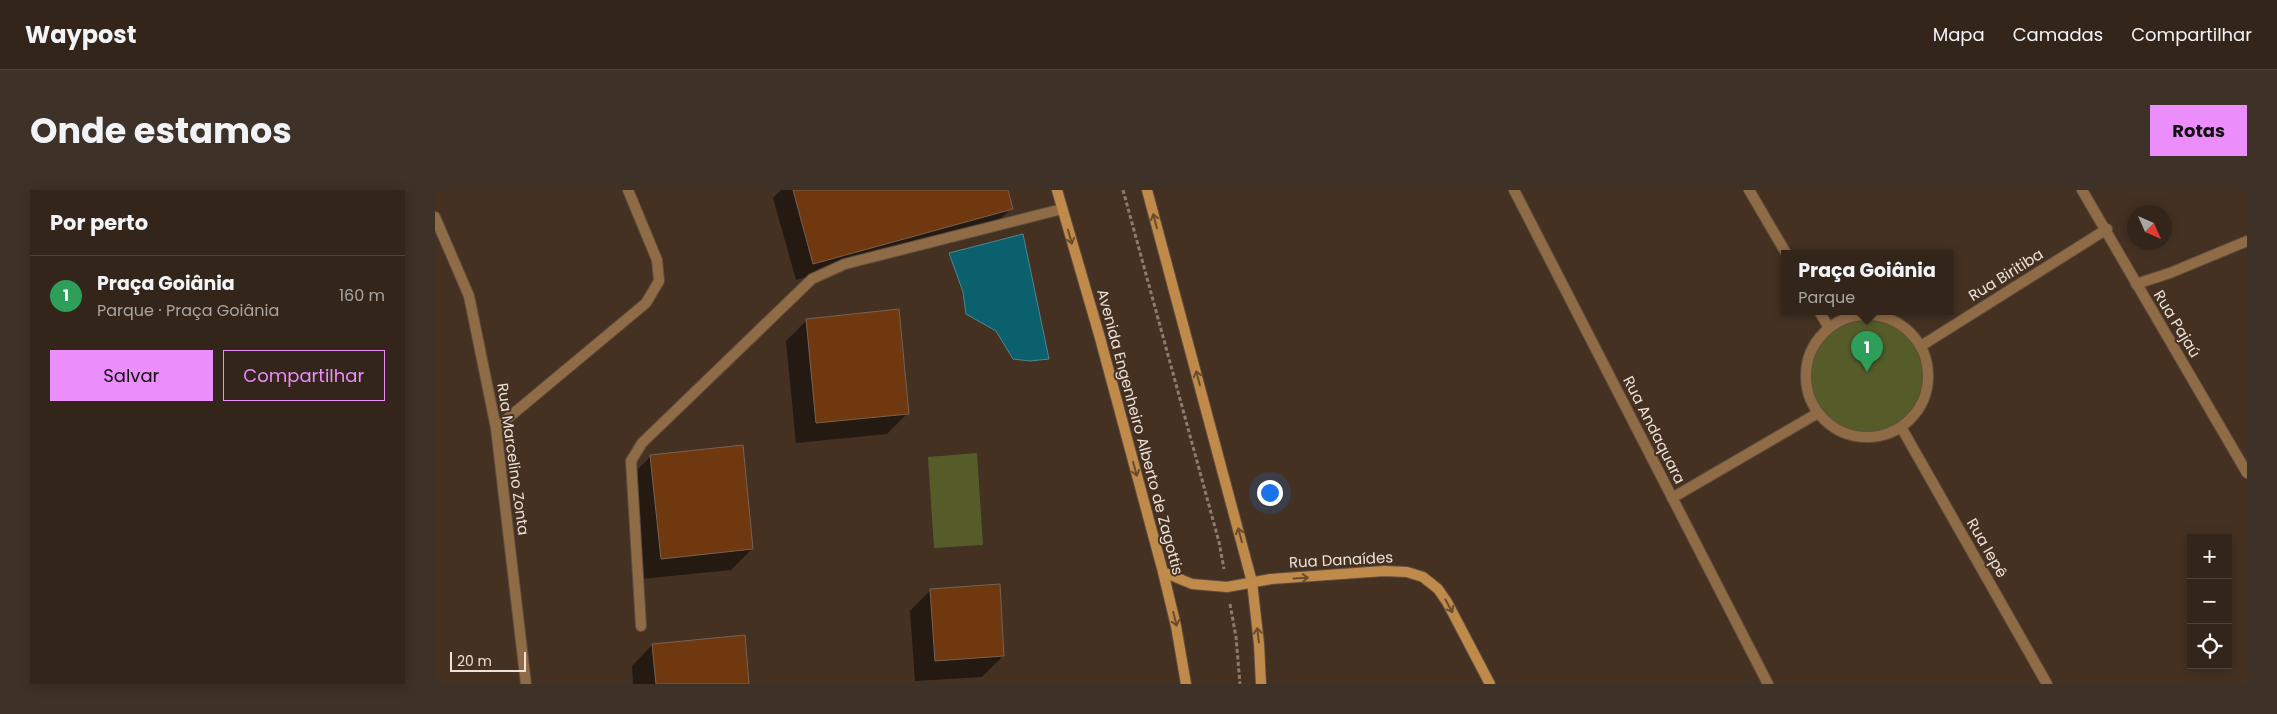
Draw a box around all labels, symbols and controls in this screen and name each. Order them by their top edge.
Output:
text: Waypost [25,18,136,51]
text: Mapa [1933,22,1985,47]
text: Camadas [2013,22,2103,47]
text: Compartilhar [2131,22,2252,47]
button: Rotas [2150,105,2247,156]
text: Onde estamos [30,106,292,155]
north arrow [2127,205,2172,250]
text: Por perto [50,208,148,237]
one-way arrow [1150,214,1160,230]
one-way arrow [1066,228,1076,244]
street label: Rua Biritiba [1964,243,2047,306]
popup [1781,250,1953,315]
text: Praça Goiânia [1798,257,1936,284]
text: Praça Goiânia [97,270,235,297]
text: 1 [63,284,69,307]
text: 160 m [339,284,385,307]
text: Parque [1798,286,1855,309]
street label: Rua Pajaú [2149,286,2206,361]
street label: Avenida Engenheiro Alberto de Zagottis [1092,287,1189,577]
text: Parque · Praça Goiânia [97,299,279,322]
pin: 1 [1851,331,1883,372]
button: Salvar [50,350,213,401]
button: Compartilhar [223,350,385,401]
one-way arrow [1192,371,1202,387]
street label: Rua Andaquara [1618,372,1691,487]
street label: Rua Marcelino Zonta [492,382,535,536]
one-way arrow [1131,461,1141,477]
your location [1257,480,1283,506]
street label: Rua Iepê [1962,514,2013,581]
one-way arrow [1234,528,1244,544]
map controls [2187,534,2232,669]
button: + [2187,534,2232,579]
street label: Rua Danaídes [1288,546,1394,573]
one-way arrow [1292,573,1309,583]
button: − [2187,579,2232,624]
one-way arrow [1445,598,1454,613]
one-way arrow [1170,610,1180,626]
button: locate [2187,624,2232,669]
one-way arrow [1253,628,1263,644]
scale bar [450,649,526,672]
text: 20 m [457,651,492,671]

